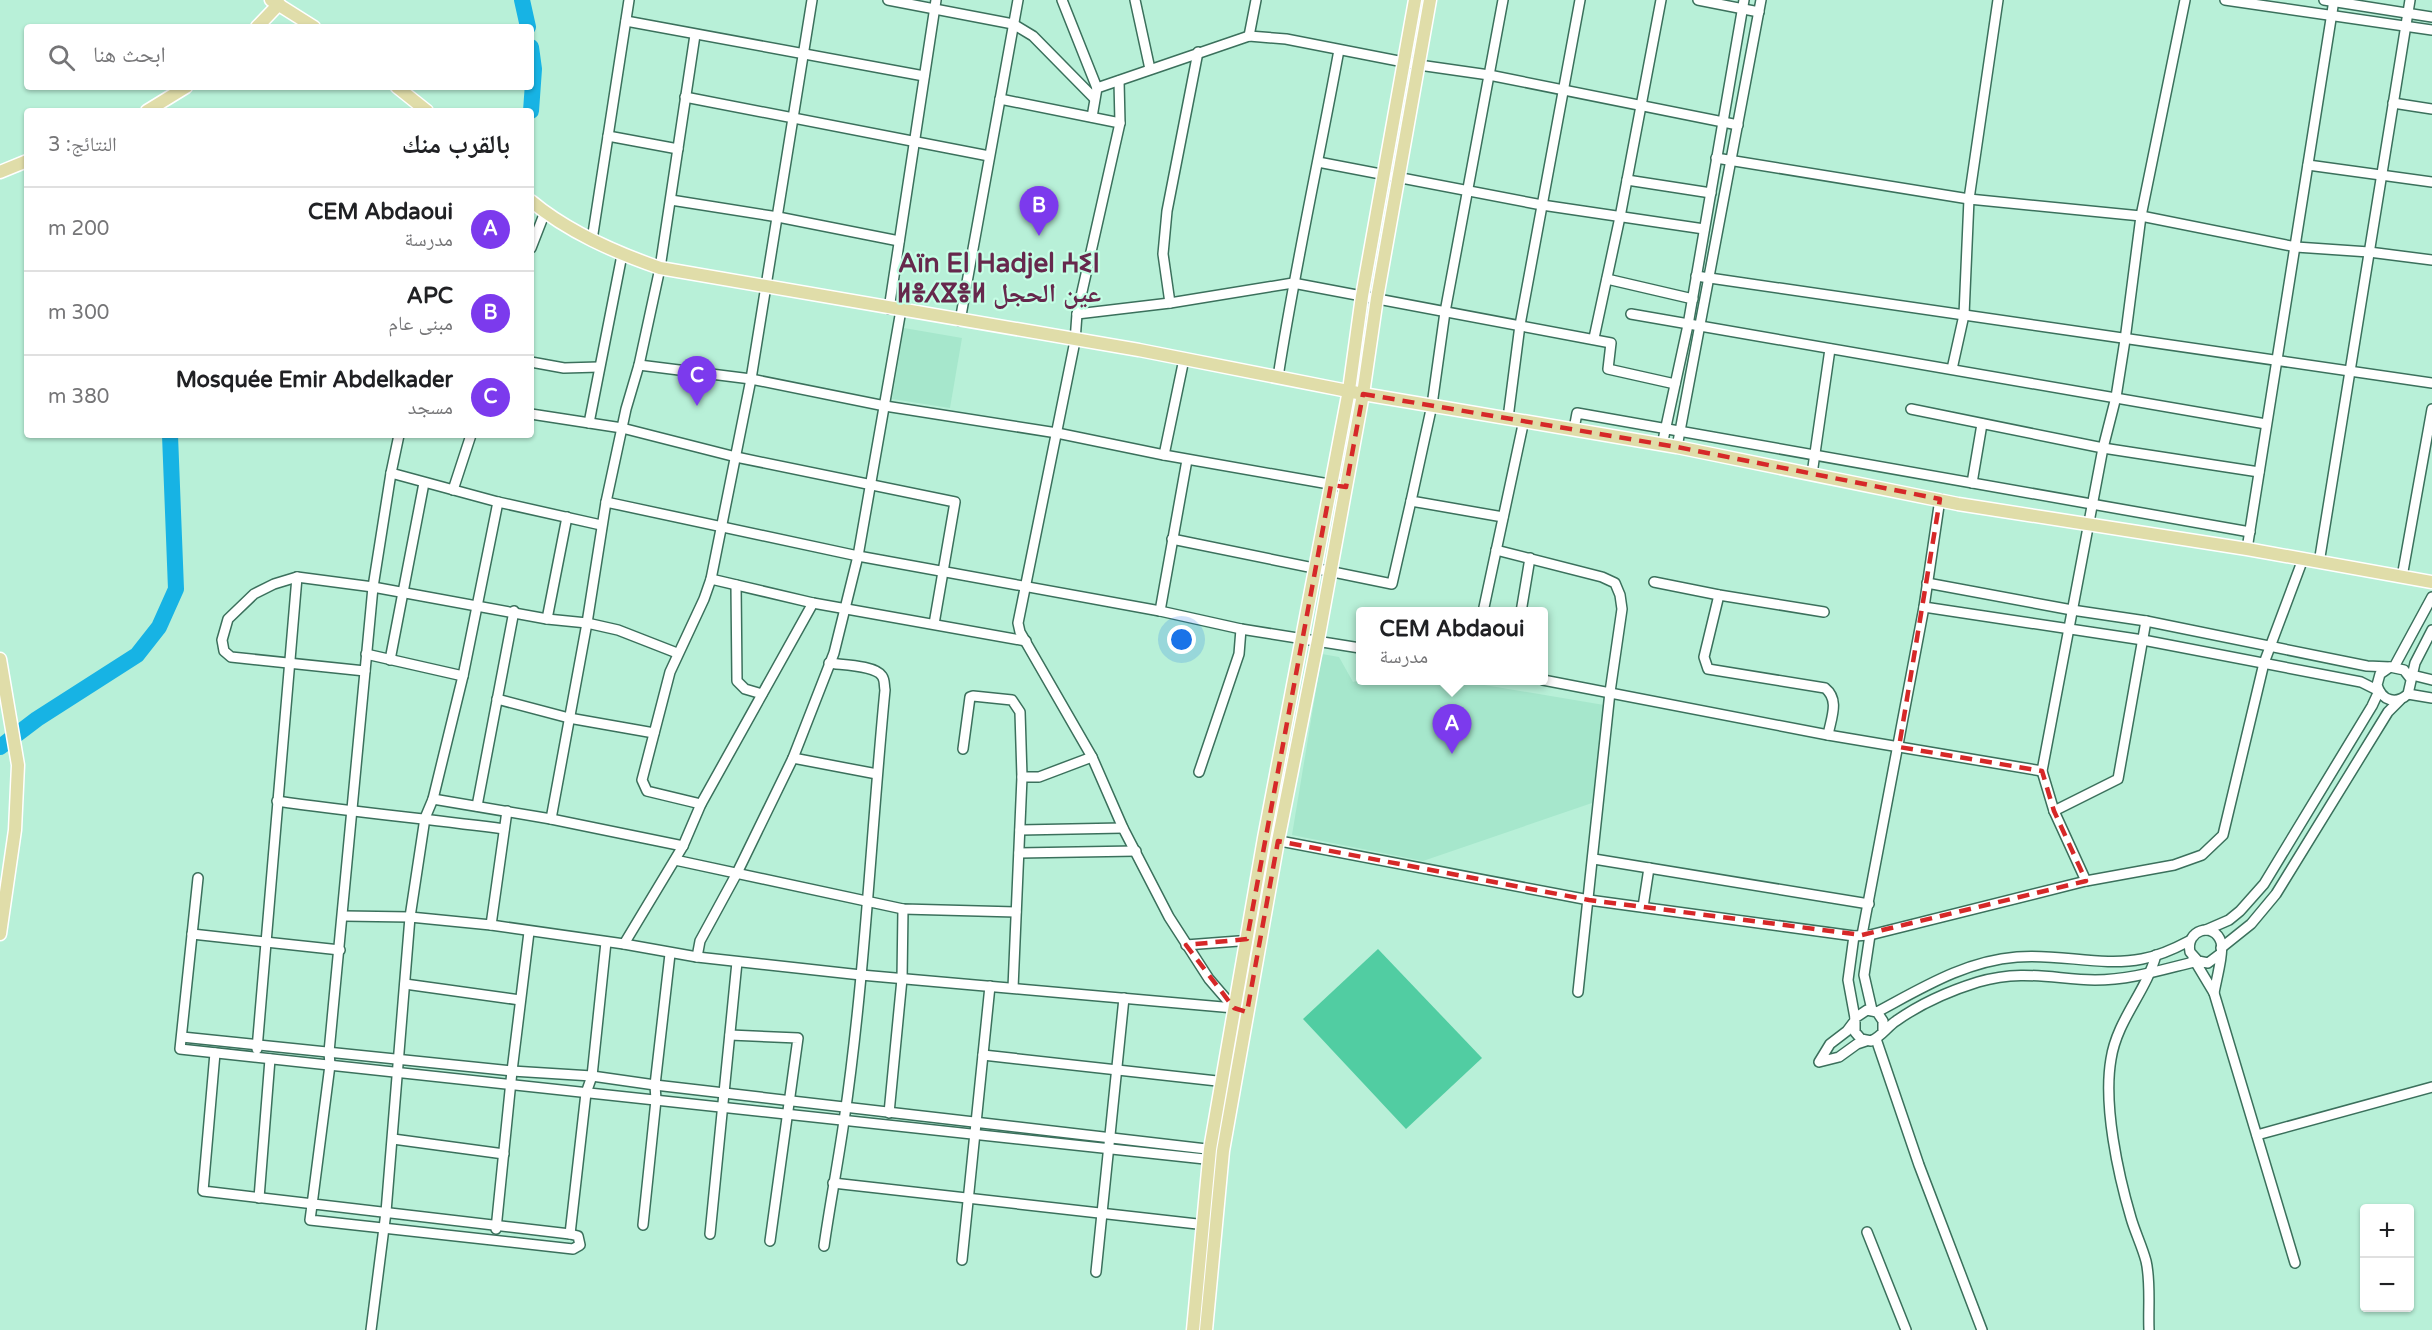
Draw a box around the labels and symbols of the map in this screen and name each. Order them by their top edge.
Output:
pin: B [1020,186,1058,236]
district label: Aïn El Hadjel ⵄⵉⵏ ⵍⴻⵃⴵⴻⵍ عين الحجل [897,248,1101,309]
pin: C [678,356,716,406]
your location [1167,625,1196,654]
pin: A [1432,704,1472,754]

